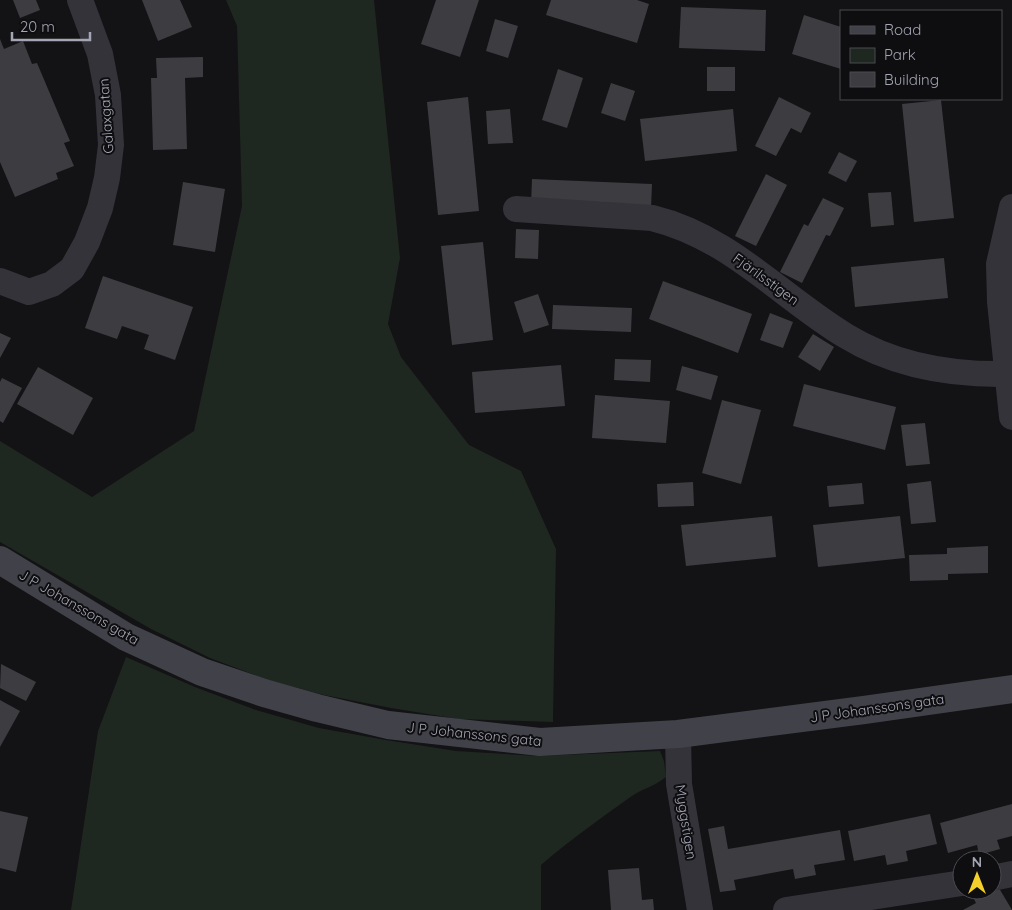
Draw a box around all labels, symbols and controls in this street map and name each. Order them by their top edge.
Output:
scale bar [12,10,90,42]
legend [840,10,1002,100]
text: 20 m [20,17,55,36]
text: Road [884,20,921,39]
text: Park [884,45,916,64]
text: Building [884,70,939,89]
street label: Galaxgatan [94,78,118,154]
street label: Fjärilsstigen [730,249,802,309]
street label: J P Johanssons gata [16,565,142,649]
street label: J P Johanssons gata [809,690,945,726]
street label: J P Johanssons gata [406,718,542,750]
street label: Myggstigen [671,783,701,861]
north arrow [952,850,1002,900]
text: N [972,853,982,871]

